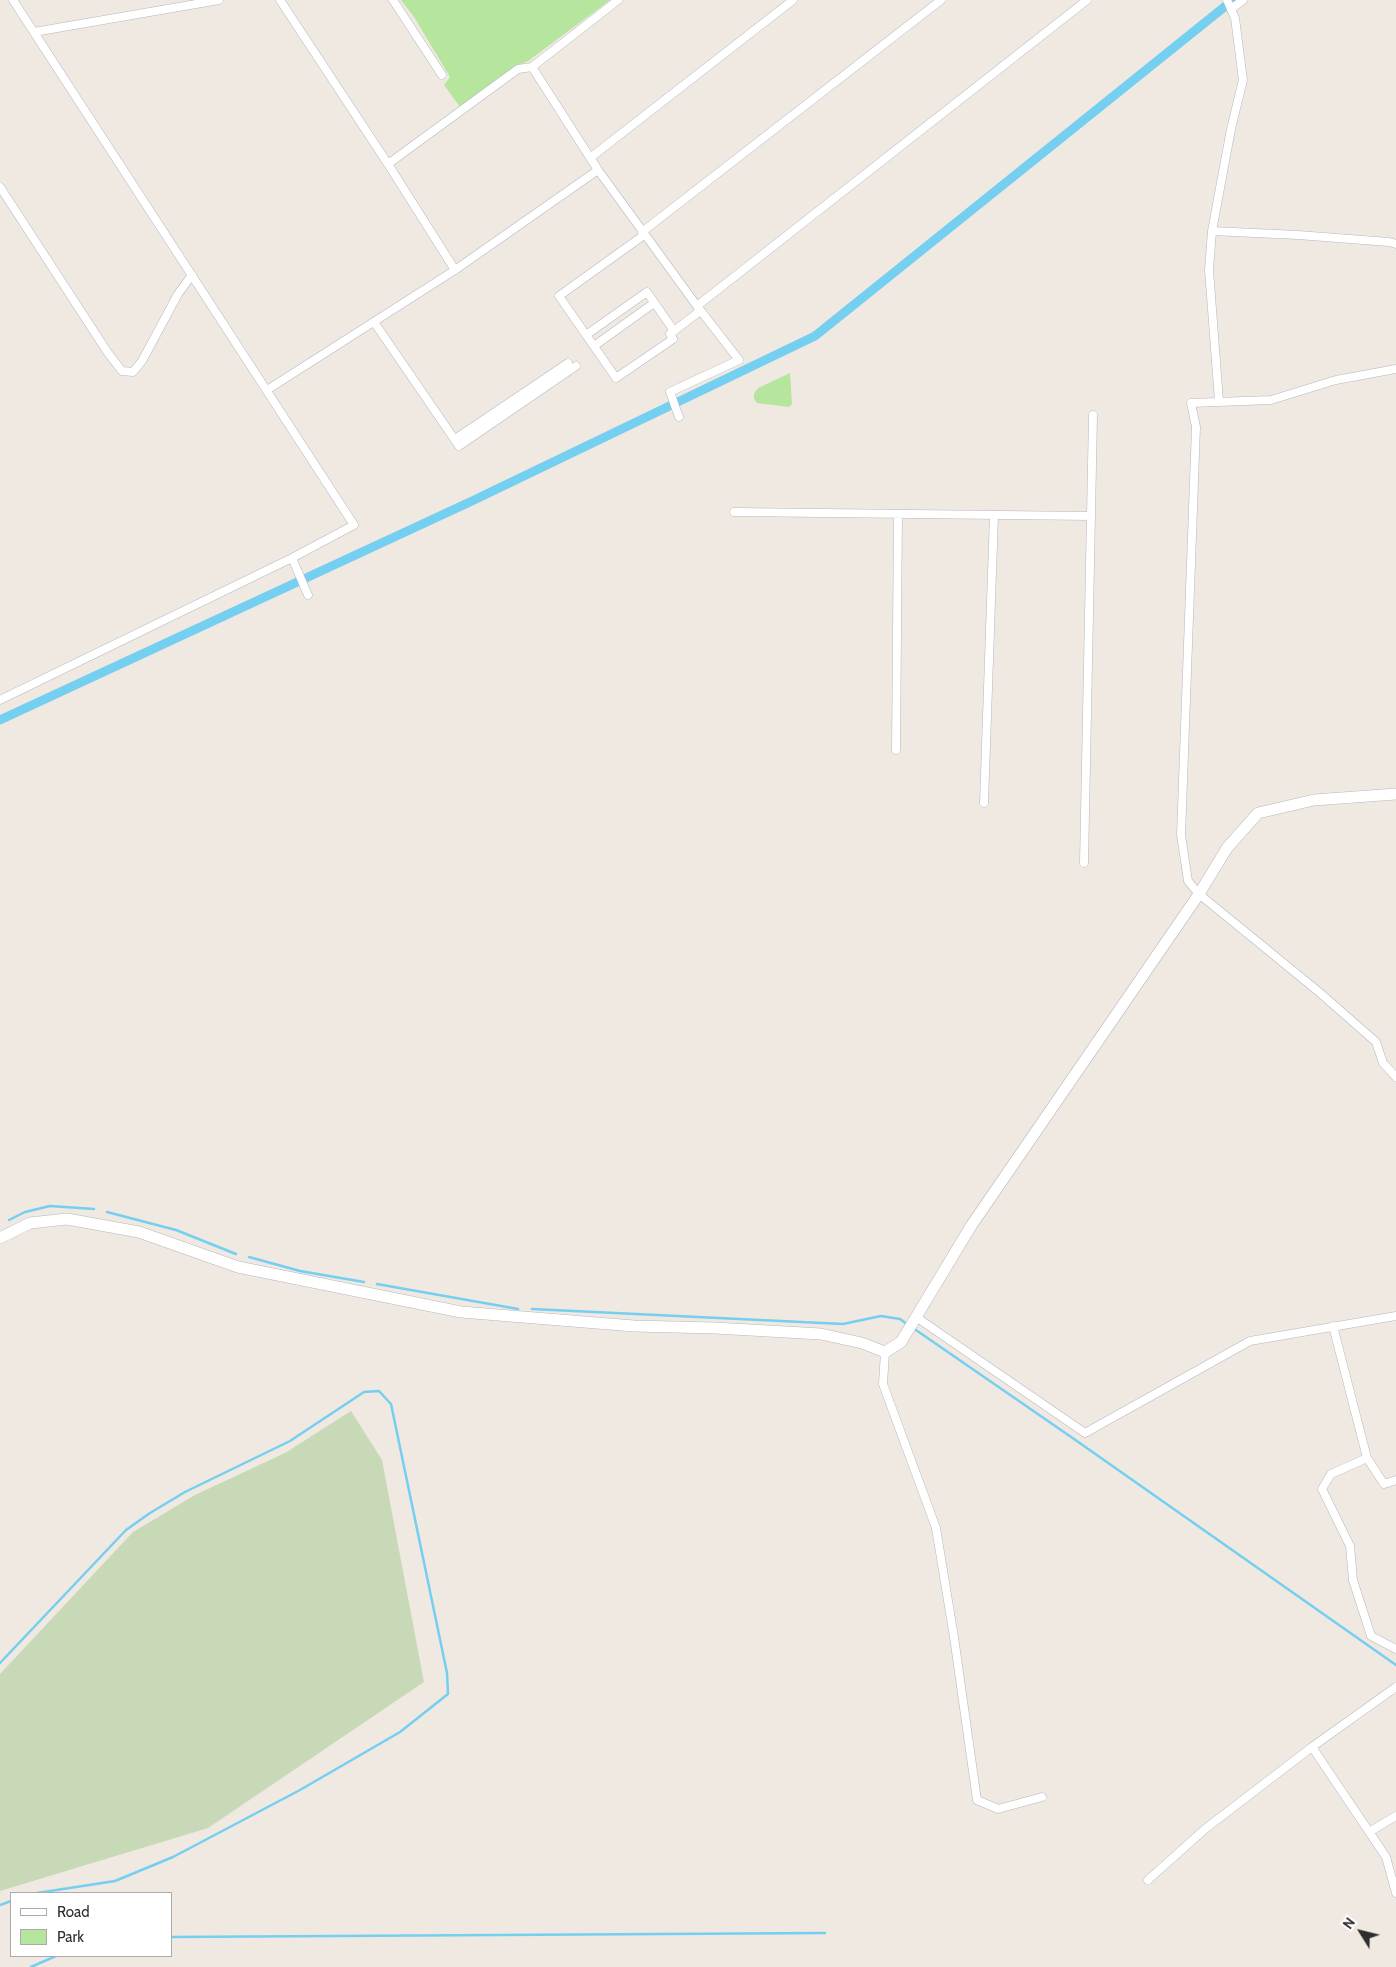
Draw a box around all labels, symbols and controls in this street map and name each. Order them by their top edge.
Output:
legend [10,1892,172,1957]
text: Road [57,1903,90,1921]
north arrow [1336,1907,1386,1957]
text: N [1339,1914,1359,1932]
text: Park [57,1928,84,1946]

